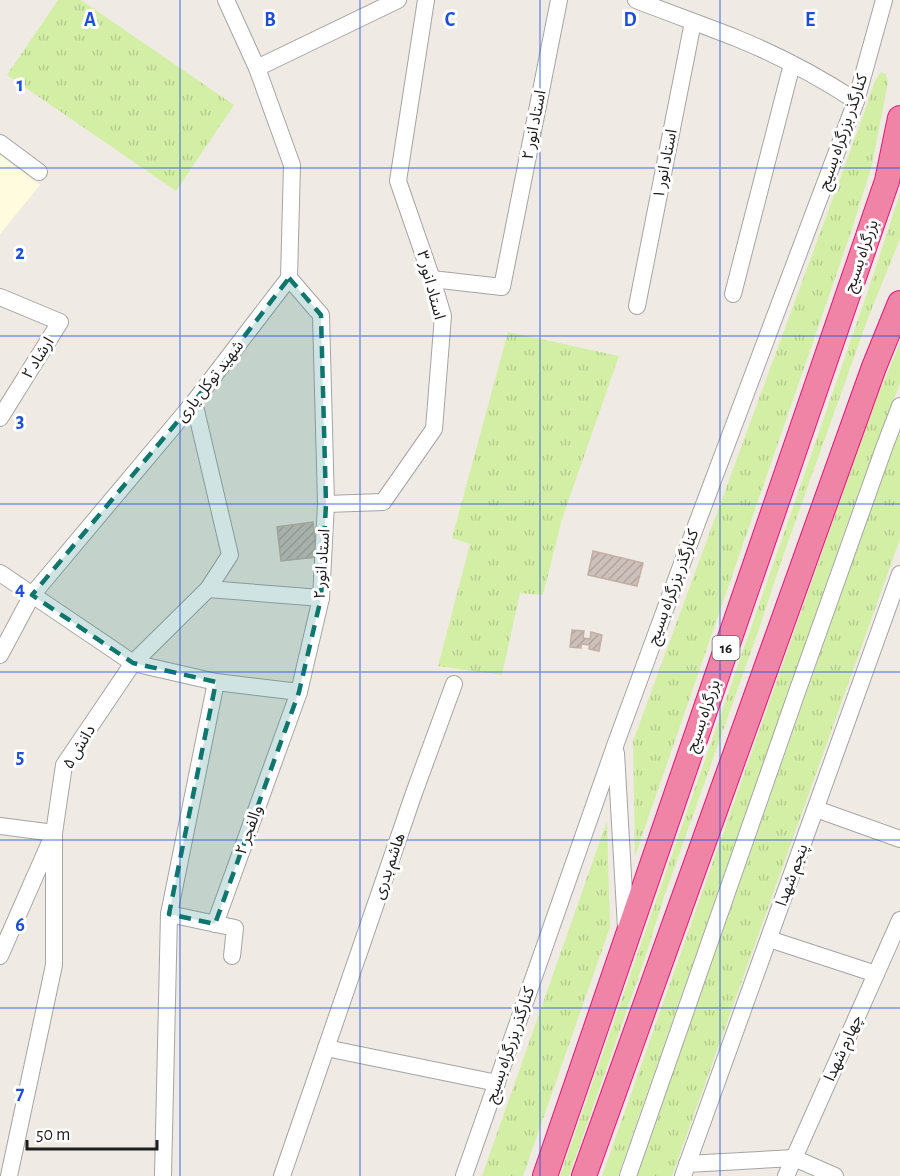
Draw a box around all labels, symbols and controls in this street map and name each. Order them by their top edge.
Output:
text: A [84,10,96,30]
text: B [264,10,276,30]
text: C [445,10,456,30]
text: D [623,10,637,30]
text: E [805,10,815,30]
street label: کنارگذر بزرگراه بسیج [815,71,874,193]
text: 1 [16,75,24,95]
street label: استاد انور ۲ [519,89,550,161]
street label: استاد انور ۱ [650,128,681,200]
street label: بزرگراه بسیج [840,217,885,296]
text: 2 [15,243,25,263]
street label: استاد انور ۳ [413,249,448,321]
street label: ارشاد ۲ [19,334,58,382]
street label: شهید توکل یاری [173,337,247,425]
text: 3 [16,411,24,431]
street label: کنارگذر بزرگراه بسیج [644,527,705,648]
street label: استاد انور ۲ [312,528,333,600]
text: 4 [15,579,25,599]
road number: 16 [712,636,740,660]
street label: بزرگراه بسیج [682,677,727,756]
street label: دانش ۵ [60,722,99,772]
text: 5 [16,747,24,767]
street label: والفجر ۲ [233,803,266,857]
street label: هاشم بدری [370,831,412,902]
street label: پنجم شهدا [773,842,814,910]
text: 6 [15,915,25,935]
street label: کنارگذر بزرگراه بسیج [482,984,541,1106]
street label: چهارم شهدا [821,1012,868,1085]
text: 7 [16,1083,25,1103]
scale bar [27,1113,158,1151]
text: 50 m [36,1126,70,1144]

